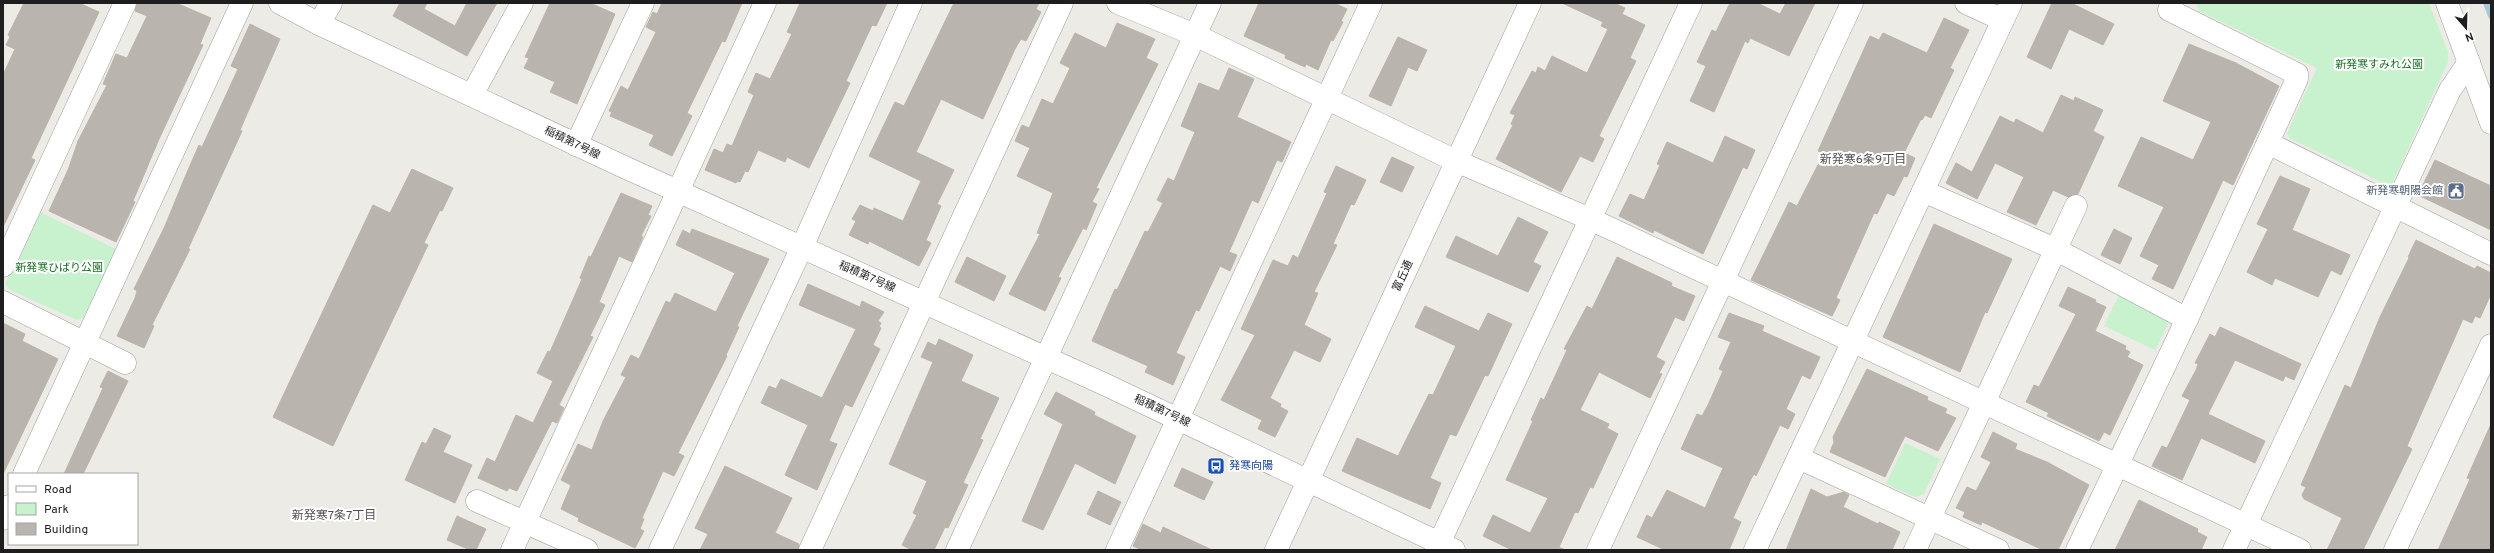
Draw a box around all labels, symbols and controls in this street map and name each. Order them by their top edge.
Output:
north arrow [2446,8,2486,48]
text: N [2463,29,2475,44]
park label: 新発寒すみれ公園 [2335,58,2423,72]
street label: 稲積第7号線 [542,123,602,163]
district label: 新発寒6条9丁目 [1820,152,1906,168]
public building icon: 新発寒朝陽会館 [2446,181,2466,201]
place label: 新発寒朝陽会館 [2366,184,2443,198]
street label: 稲積第7号線 [836,258,898,296]
street label: 富丘通 [1390,258,1416,294]
park label: 新発寒ひばり公園 [15,261,103,275]
street label: 稲積第7号線 [1132,392,1192,430]
bus stop icon: 発寒向陽 [1206,456,1226,476]
place label: 発寒向陽 [1229,459,1273,473]
legend [8,473,138,545]
text: Road [44,482,72,498]
text: Park [44,502,69,518]
district label: 新発寒7条7丁目 [292,508,376,524]
text: Building [44,522,88,538]

